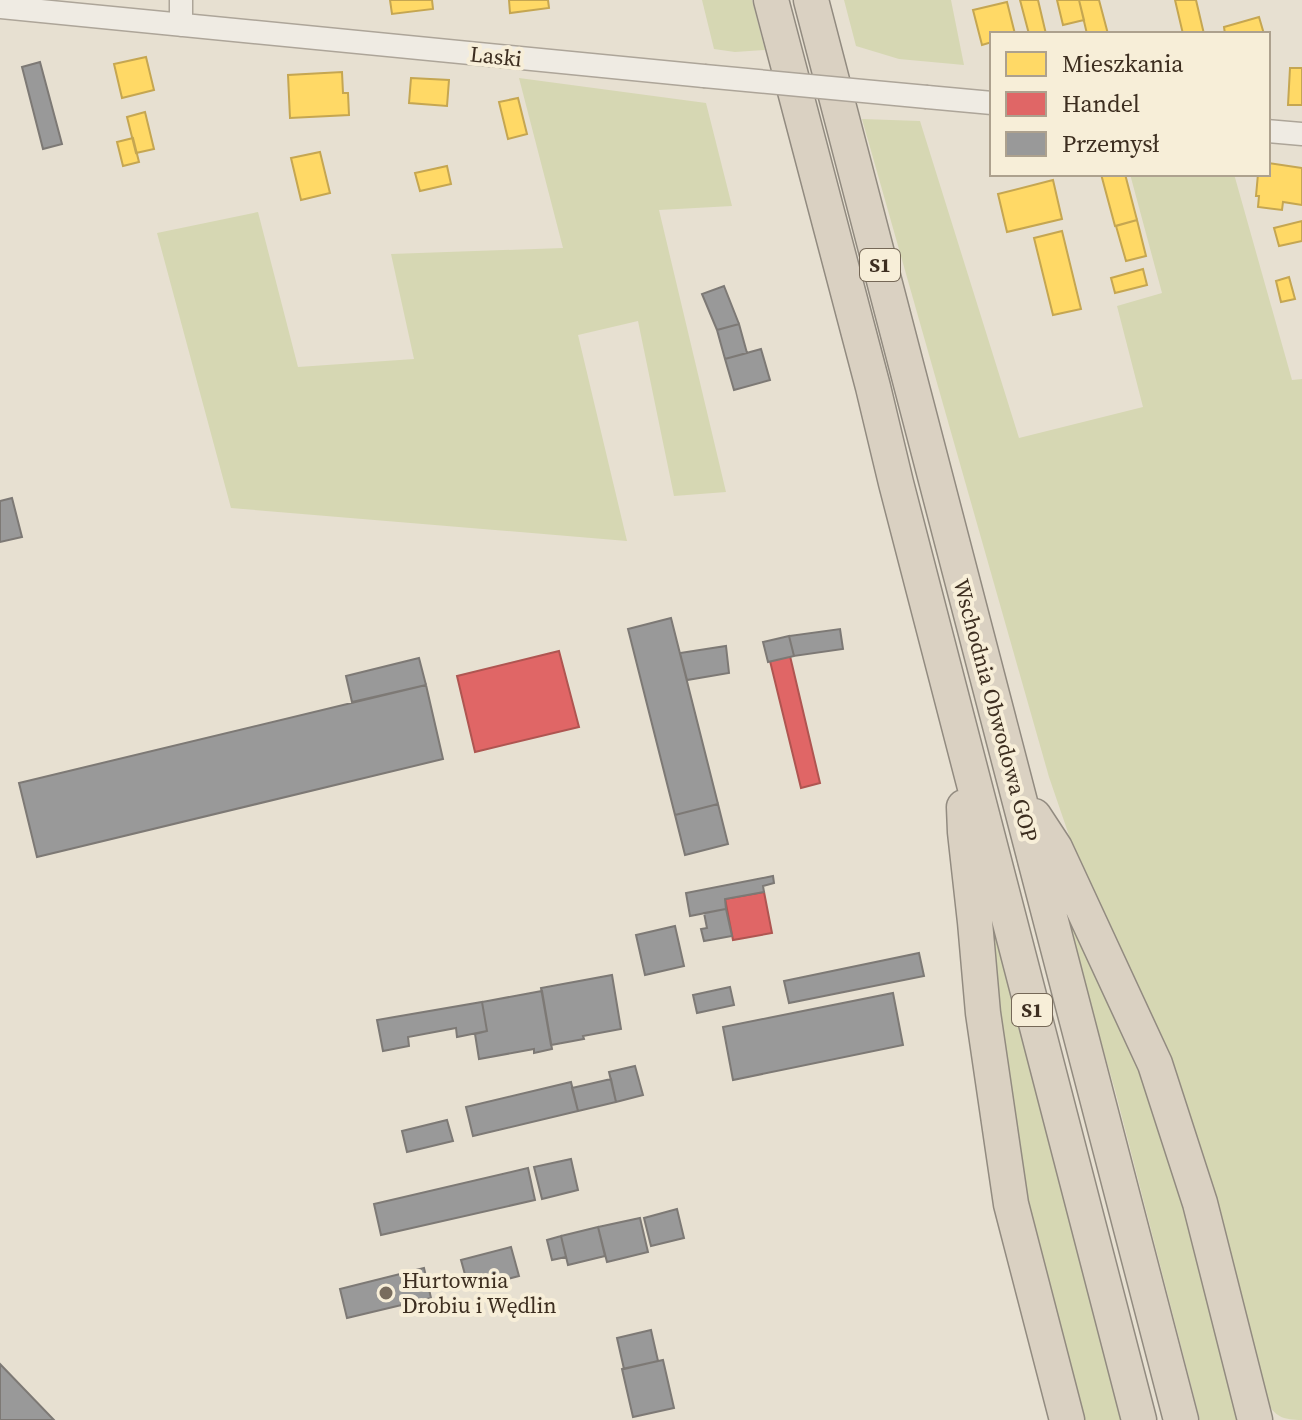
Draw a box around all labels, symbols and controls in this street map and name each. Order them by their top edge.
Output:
legend [990,32,1270,176]
street label: Laski [468,38,524,74]
text: Mieszkania [1062,47,1184,80]
text: Handel [1062,87,1140,120]
text: Przemysł [1062,127,1160,160]
road number: S1 [860,249,900,281]
street label: Wschodnia Obwodowa GOP [946,575,1046,845]
road number: S1 [1012,994,1052,1026]
place label: Hurtownia Drobiu i Wędlin [402,1265,557,1320]
marker: Hurtownia Drobiu i Wędlin [377,1284,395,1302]

